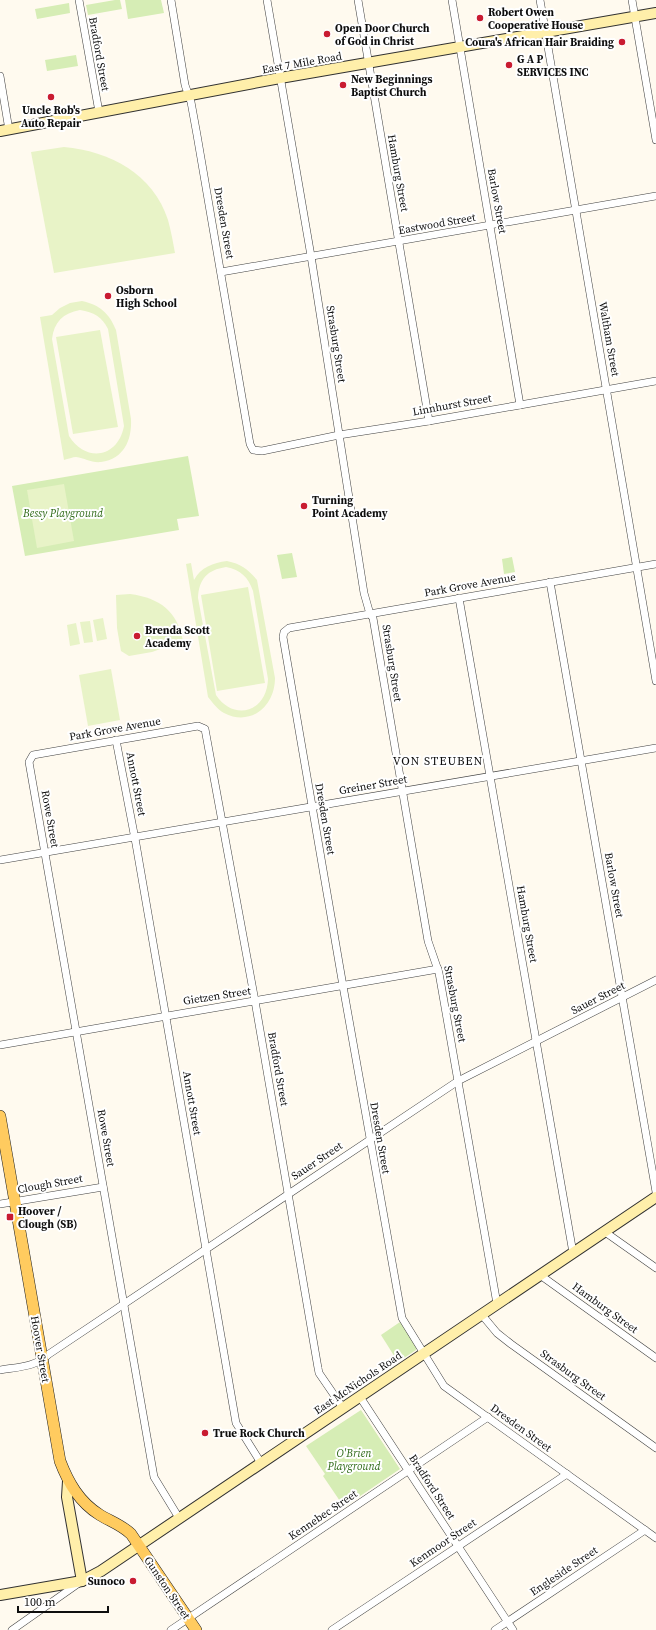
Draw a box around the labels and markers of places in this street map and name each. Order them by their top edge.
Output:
place label: Robert Owen Cooperative House [488,5,583,33]
marker: Robert Owen Cooperative House [475,13,485,23]
place label: Open Door Church of God in Christ [335,21,430,49]
marker: Open Door Church of God in Christ [322,29,332,39]
place label: Coura's African Hair Braiding [465,35,614,50]
marker: Coura's African Hair Braiding [617,37,627,47]
place label: G A P SERVICES INC [517,52,588,80]
marker: G A P SERVICES INC [504,60,514,70]
place label: New Beginnings Baptist Church [351,72,433,100]
marker: New Beginnings Baptist Church [338,80,348,90]
marker: Uncle Rob's Auto Repair [46,92,56,102]
place label: Uncle Rob's Auto Repair [21,103,82,131]
place label: Osborn High School [116,283,178,311]
marker: Osborn High School [103,291,113,301]
place label: Turning Point Academy [312,493,388,521]
marker: Turning Point Academy [299,501,309,511]
place label: Brenda Scott Academy [145,623,211,651]
marker: Brenda Scott Academy [132,631,142,641]
place label: Hoover / Clough (SB) [18,1204,77,1232]
marker: Hoover / Clough (SB) [5,1212,15,1222]
place label: True Rock Church [213,1426,305,1441]
marker: True Rock Church [200,1428,210,1438]
place label: Sunoco [88,1574,125,1589]
marker: Sunoco [128,1576,138,1586]

